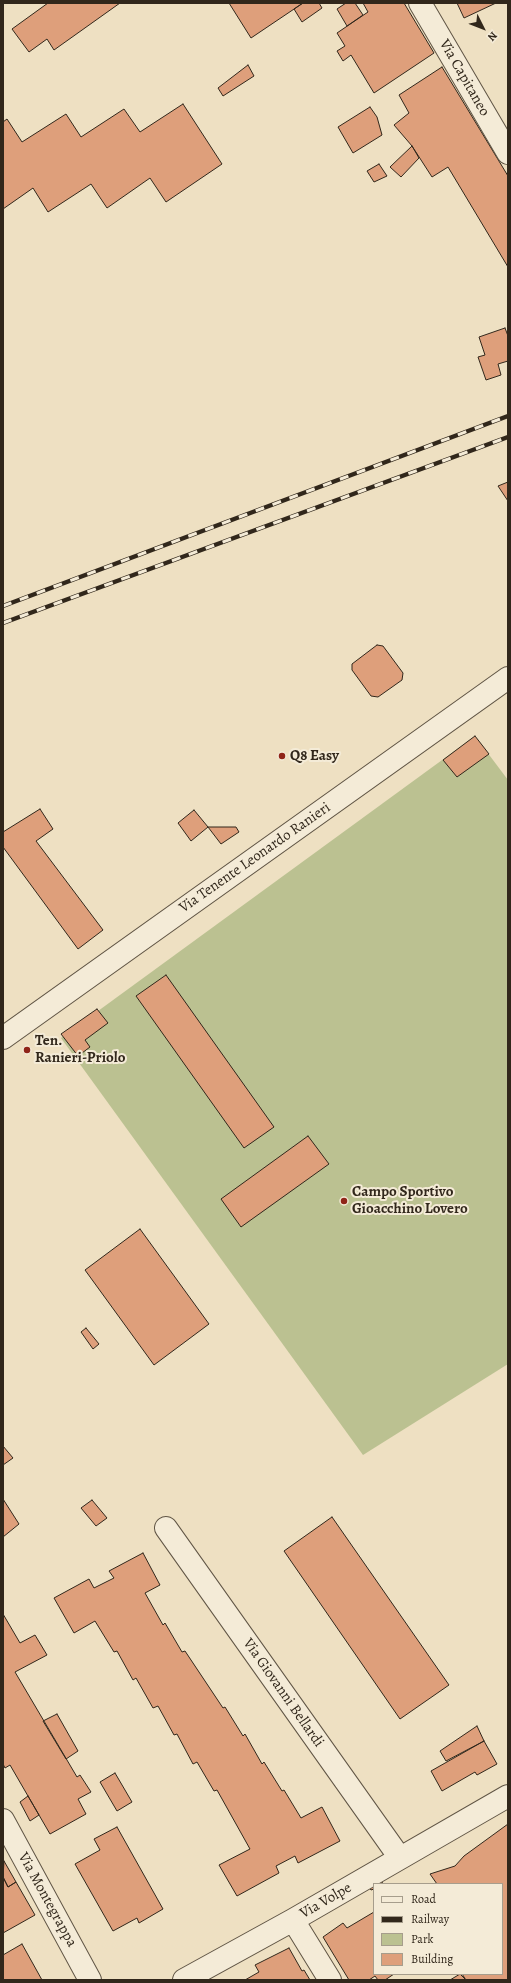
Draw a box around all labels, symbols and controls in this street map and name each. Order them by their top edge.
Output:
north arrow [463,8,503,48]
text: N [484,28,501,44]
street label: Via Capitaneo [435,36,493,120]
place label: Q8 Easy [290,747,339,765]
marker: Q8 Easy [277,751,287,761]
street label: Via Tenente Leonardo Ranieri [176,799,334,917]
place label: Ten. Ranieri-Priolo [35,1032,125,1067]
marker: Ten. Ranieri-Priolo [22,1045,32,1055]
place label: Campo Sportivo Gioacchino Lovero [352,1183,468,1218]
marker: Campo Sportivo Gioacchino Lovero [339,1196,349,1206]
street label: Via Giovanni Bellardi [239,1635,327,1751]
street label: Via Montegrappa [14,1850,80,1950]
street label: Via Volpe [297,1879,355,1923]
legend [373,1883,503,1975]
text: Road [411,1891,436,1907]
text: Railway [411,1911,449,1927]
text: Park [411,1931,434,1947]
text: Building [411,1951,453,1967]

